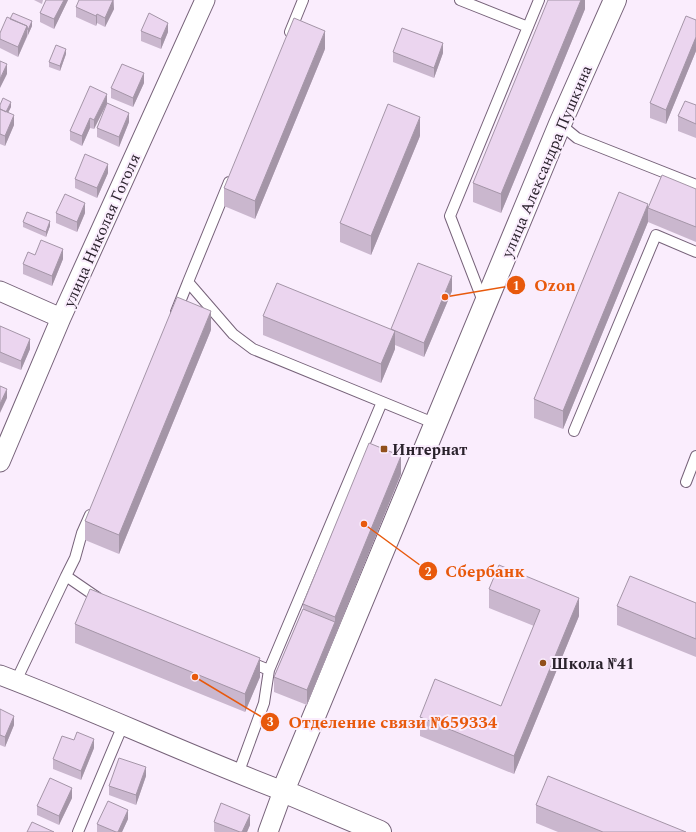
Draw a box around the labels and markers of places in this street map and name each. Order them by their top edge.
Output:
callout: Ozon [506,271,584,300]
place label: Интернат [392,438,467,462]
marker: Интернат [379,444,389,454]
callout: Сбербанк [418,557,533,586]
place label: Школа №41 [551,652,635,676]
marker: Школа №41 [538,658,548,668]
callout: Отделение связи №659334 [260,707,505,736]

